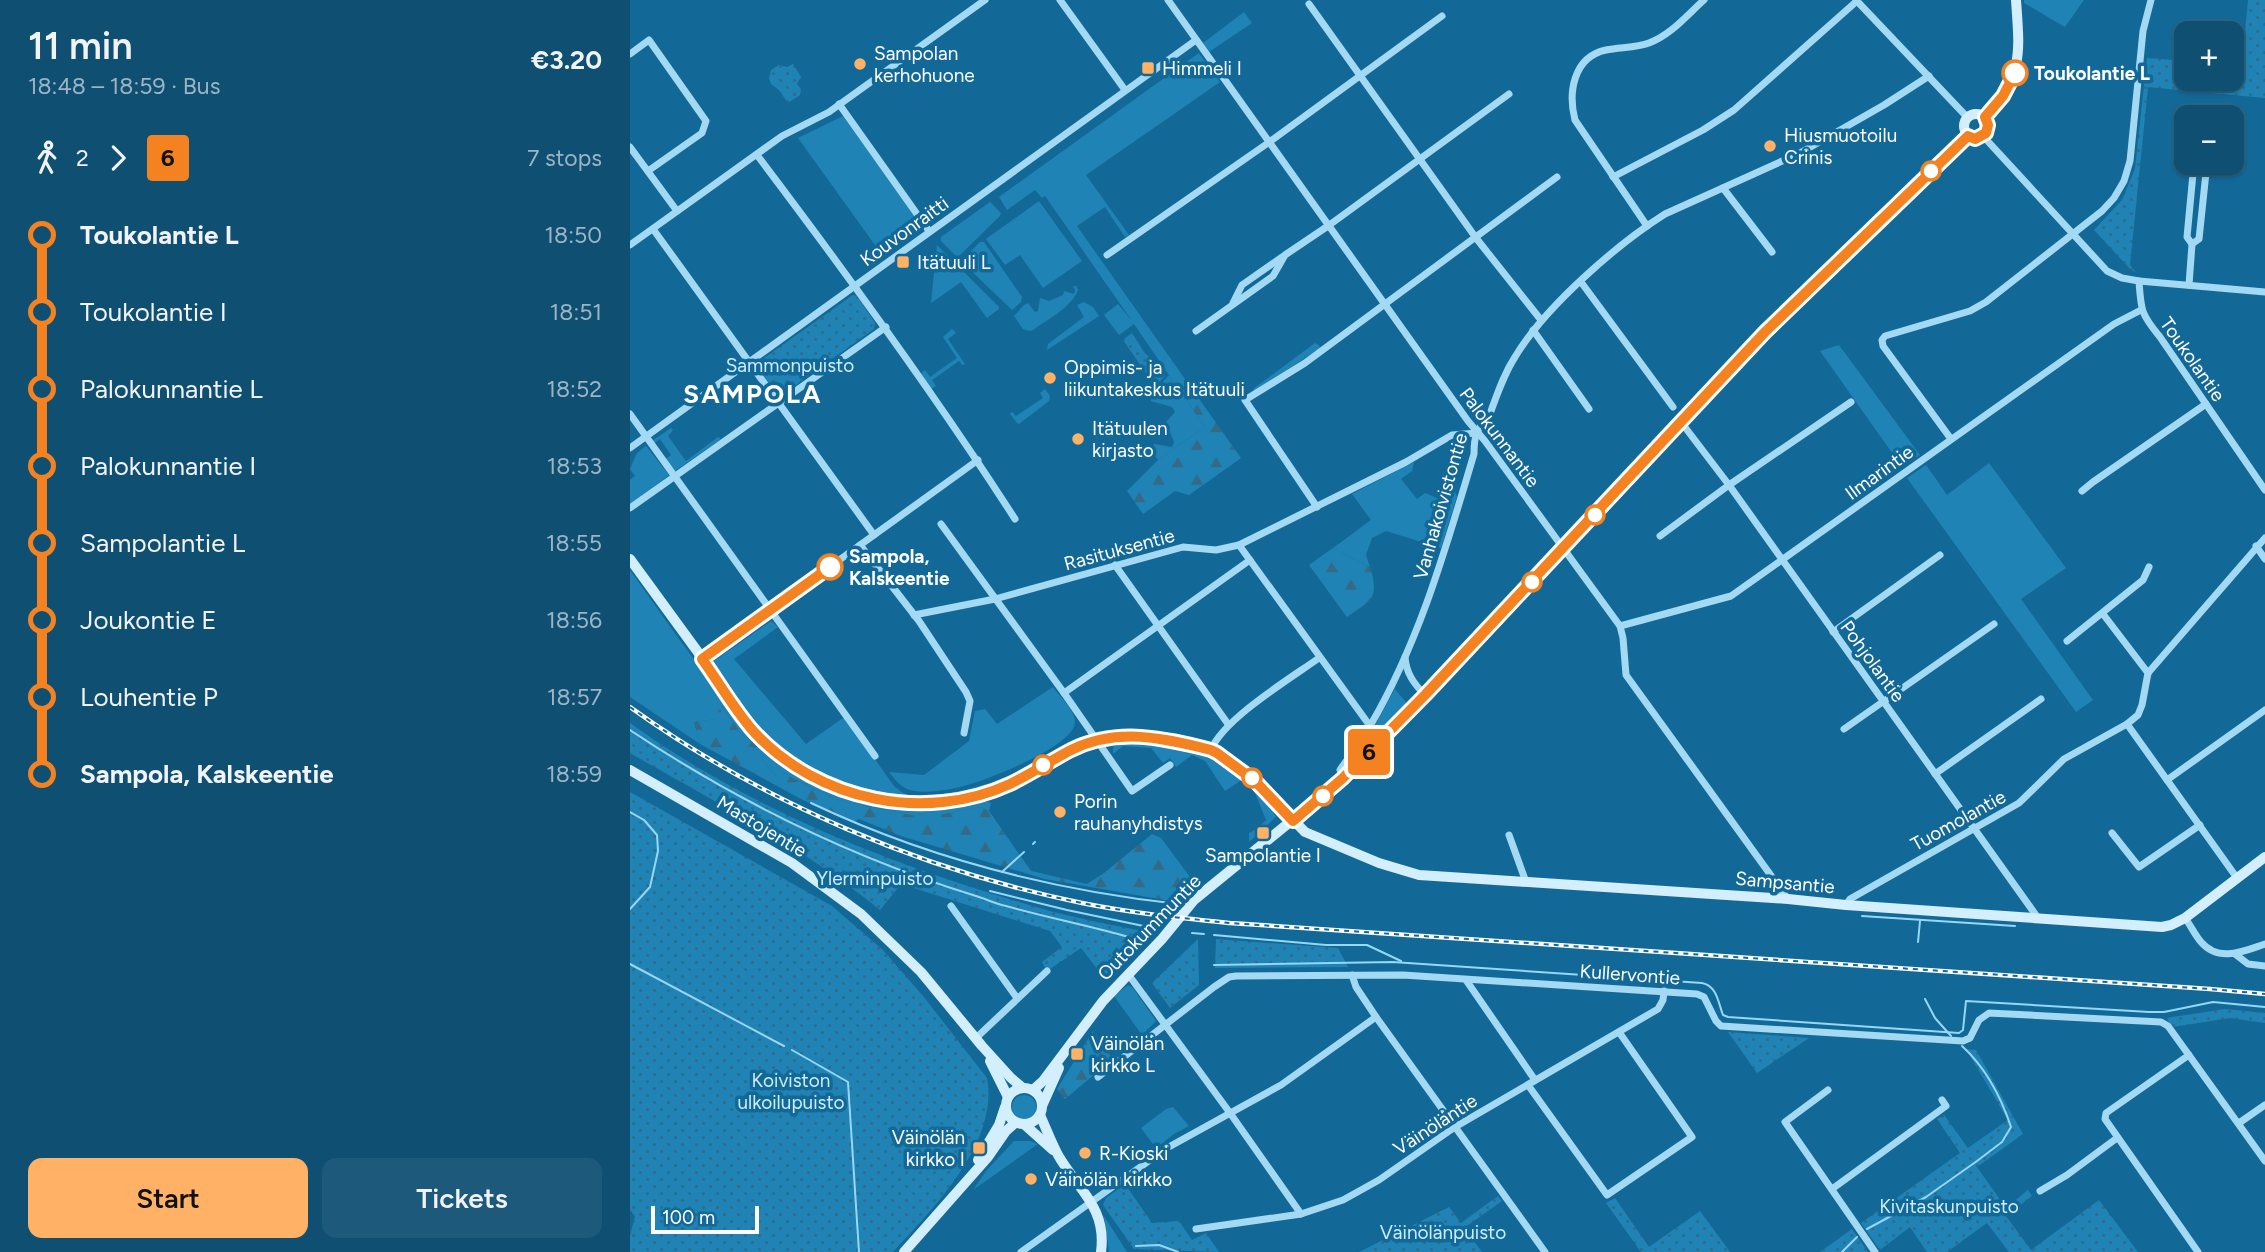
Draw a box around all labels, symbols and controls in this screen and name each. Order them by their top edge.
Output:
map controls [2174,21,2244,175]
button: + [2174,21,2244,91]
text: 11 min [28,23,133,69]
place label: Sampolan kerhohuone [874,42,975,87]
text: €3.20 [531,44,602,76]
marker: Sampolan kerhohuone [852,56,868,72]
place label: Himmeli I [1162,57,1242,80]
marker: Himmeli I [1140,60,1156,76]
marker: Toukolantie L [2002,60,2028,86]
place label: Toukolantie L [2034,62,2150,85]
text: 18:48 – 18:59 · Bus [28,72,220,100]
button: − [2174,105,2244,175]
place label: Hiusmuotoilu Crinis [1784,124,1897,169]
marker: Hiusmuotoilu Crinis [1762,138,1778,154]
icon: walk [28,139,66,177]
icon: forward [99,139,137,177]
text: 6 [161,143,175,172]
text: 2 [76,144,89,172]
text: 7 stops [527,144,602,172]
unlabelled marker [1921,161,1941,181]
street label: Kouvonraitti [856,192,953,271]
text: Toukolantie L [80,219,239,251]
text: 18:50 [545,221,602,249]
place label: Itätuuli L [917,251,991,274]
marker: Itätuuli L [895,254,911,270]
text: Toukolantie I [80,296,227,328]
text: 18:51 [550,298,602,326]
street label: Toukolantie [2155,313,2230,406]
park label: Sammonpuisto [726,354,854,377]
place label: Oppimis- ja liikuntakeskus Itätuuli [1064,356,1245,401]
marker: Oppimis- ja liikuntakeskus Itätuuli [1042,370,1058,386]
text: Palokunnantie L [80,373,263,405]
text: 18:52 [546,375,602,403]
district label: SAMPOLA [683,378,823,410]
street label: Palokunnantie [1455,383,1545,492]
place label: Itätuulen kirjasto [1092,417,1168,462]
street label: Vanhakoivistontie [1409,430,1472,582]
marker: Itätuulen kirjasto [1070,431,1086,447]
street label: Ilmarintie [1841,440,1918,505]
text: Palokunnantie I [80,450,256,482]
text: 18:53 [547,452,602,480]
unlabelled marker [1585,505,1605,525]
street label: Rasituksentie [1061,524,1177,575]
text: Sampolantie L [80,527,245,559]
text: 18:55 [546,529,602,557]
place label: Sampola, Kalskeentie [849,545,950,590]
marker: Sampola, Kalskeentie [817,554,843,580]
unlabelled marker [1522,572,1542,592]
text: Joukontie E [80,604,217,636]
text: 18:56 [546,606,602,634]
street label: Pohjolantie [1835,616,1910,706]
text: Louhentie P [80,681,218,713]
text: 18:57 [547,683,602,711]
line badge: 6 [1346,729,1392,775]
text: 6 [1362,737,1376,766]
unlabelled marker [1033,755,1053,775]
text: Sampola, Kalskeentie [80,758,334,790]
text: 18:59 [546,760,602,788]
unlabelled marker [1242,768,1262,788]
street label: Tuomolantie [1907,785,2010,856]
unlabelled marker [1313,786,1333,806]
place label: Porin rauhanyhdistys [1074,790,1203,835]
street label: Mastojentie [713,791,811,862]
marker: Porin rauhanyhdistys [1052,804,1068,820]
marker: Sampolantie I [1255,825,1271,841]
place label: Sampolantie I [1205,844,1321,867]
park label: Ylerminpuisto [817,867,933,890]
street label: Sampsantie [1734,867,1836,898]
street label: Outokummuntie [1093,869,1206,985]
street label: Kullervontie [1579,960,1681,989]
place label: Väinölän kirkko L [1091,1032,1164,1077]
marker: Väinölän kirkko L [1069,1046,1085,1062]
park label: Koiviston ulkoilupuisto [737,1069,845,1114]
street label: Väinöläntie [1389,1089,1481,1160]
place label: Väinölän kirkko I [892,1126,965,1171]
marker: Väinölän kirkko I [971,1140,987,1156]
place label: R-Kioski [1099,1142,1168,1165]
marker: R-Kioski [1077,1145,1093,1161]
button: Start [28,1158,308,1238]
button: Tickets [322,1158,602,1238]
place label: Väinölän kirkko [1045,1168,1172,1191]
marker: Väinölän kirkko [1023,1171,1039,1187]
park label: Kivitaskunpuisto [1879,1195,2019,1218]
scale bar [651,1203,760,1235]
text: 100 m [662,1206,715,1229]
park label: Väinölänpuisto [1380,1221,1506,1244]

